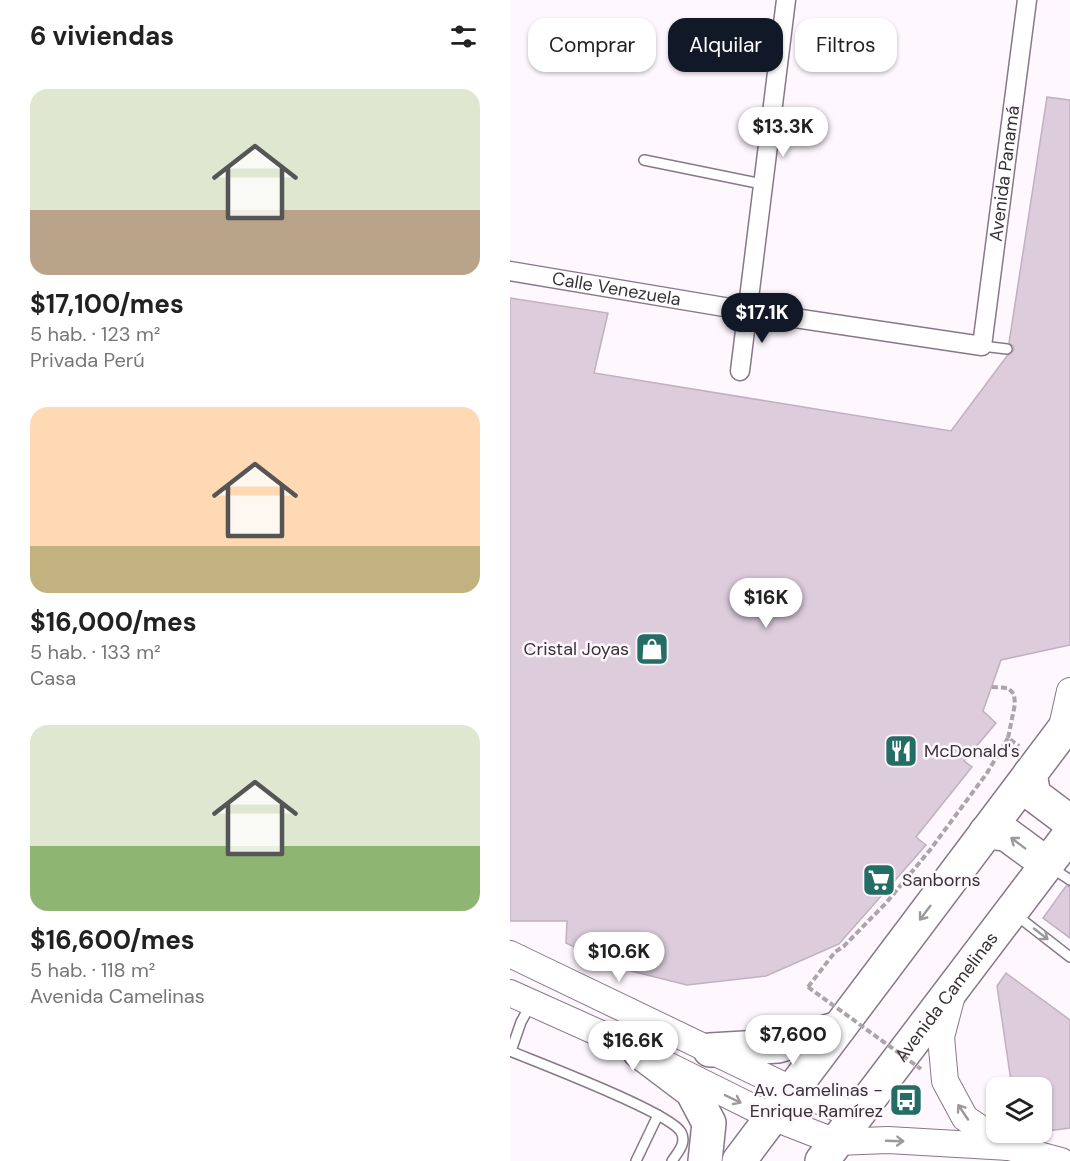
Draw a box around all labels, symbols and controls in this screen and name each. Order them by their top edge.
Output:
chip: Comprar [528,18,656,72]
chip: Alquilar [668,18,783,72]
chip: Filtros [795,18,897,72]
text: 6 viviendas [30,19,174,53]
icon: filters [447,20,480,53]
street label: Avenida Panamá [984,104,1025,243]
pin: $13.3K [734,107,832,158]
text: $13.3K [752,113,814,139]
icon: home [201,128,309,236]
street label: Calle Venezuela [550,266,683,312]
text: $17,100/mes [30,287,184,321]
pin: $17.1K [713,293,811,344]
text: $17.1K [735,299,789,325]
text: 5 hab. · 123 m² [30,321,160,347]
text: Privada Perú [30,347,145,373]
icon: home [201,446,309,554]
pin: $16K [730,578,802,629]
text: $16K [743,584,789,610]
text: $16,000/mes [30,605,196,639]
shop icon: Cristal Joyas [634,631,670,667]
place label: Cristal Joyas [524,637,629,661]
text: 5 hab. · 133 m² [30,639,161,665]
text: Casa [30,665,76,691]
restaurant icon: McDonald's [883,733,919,769]
place label: McDonald's [924,739,1020,763]
icon: home [201,764,309,872]
one-way arrow [1011,837,1027,849]
supermarket icon: Sanborns [861,862,897,898]
place label: Sanborns [902,868,981,892]
one-way arrow [919,904,932,920]
text: $16,600/mes [30,923,195,957]
street label: Avenida Camelinas [889,927,1004,1067]
one-way arrow [1033,928,1049,941]
pin: $10.6K [570,932,668,983]
text: $10.6K [588,938,650,964]
text: 5 hab. · 118 m² [30,957,155,983]
text: Avenida Camelinas [30,983,205,1009]
pin: $7,600 [744,1015,842,1066]
pin: $16.6K [584,1021,682,1072]
text: $7,600 [759,1021,827,1047]
text: $16.6K [602,1027,664,1053]
map controls [986,1077,1052,1143]
button: layers [986,1077,1052,1143]
place label: Av. Camelinas - Enrique Ramírez [750,1078,883,1123]
bus stop icon: Av. Camelinas - Enrique Ramírez [888,1082,924,1118]
one-way arrow [724,1094,742,1105]
one-way arrow [956,1104,969,1121]
one-way arrow [884,1135,904,1146]

